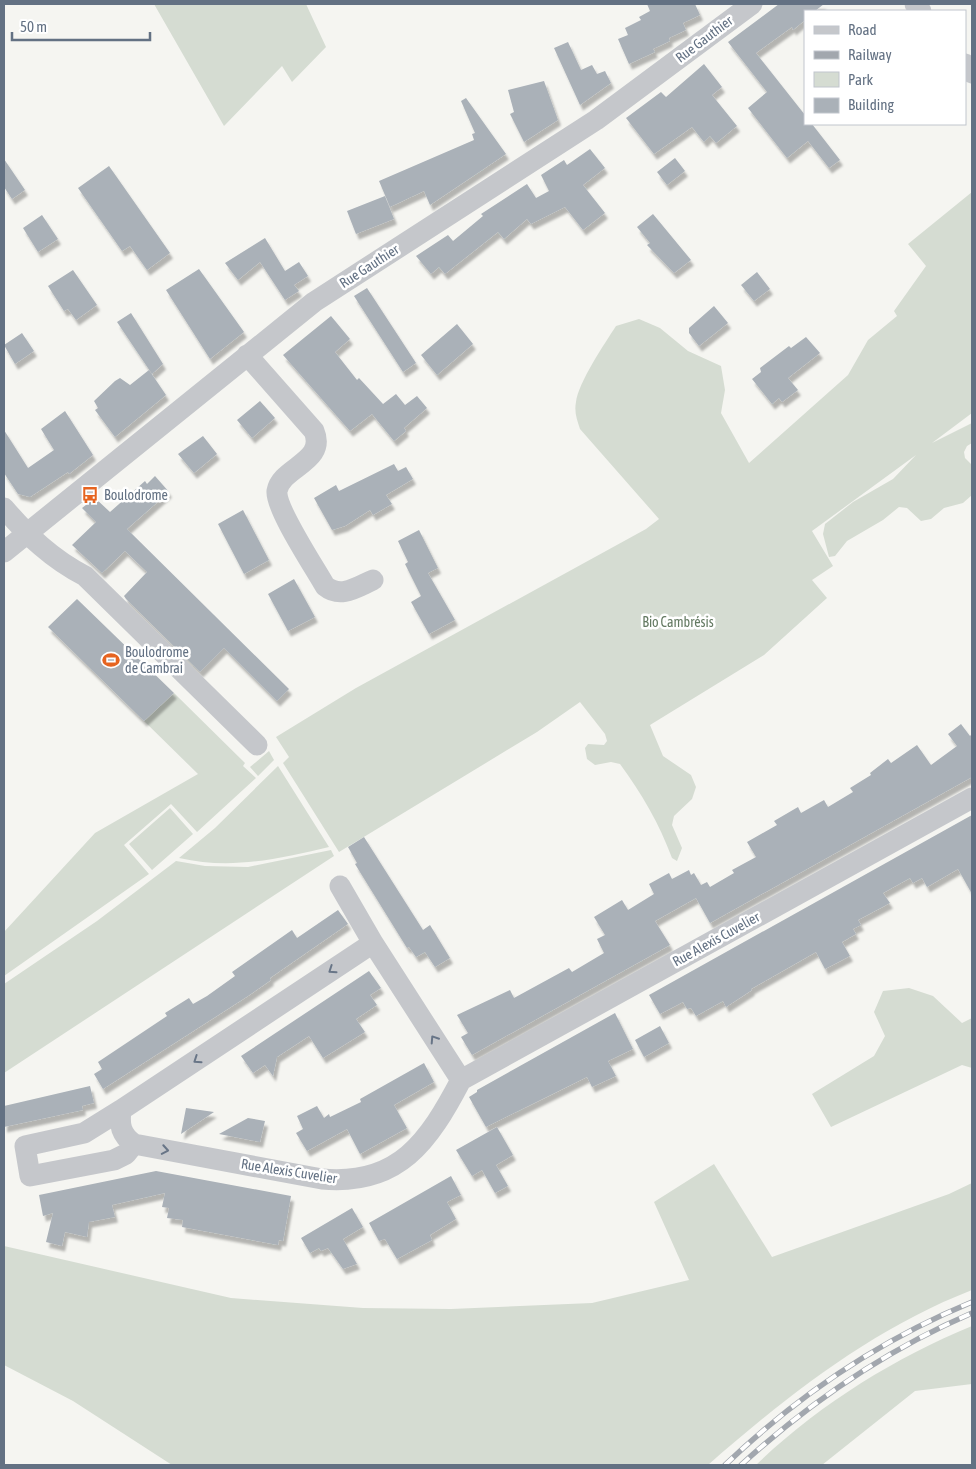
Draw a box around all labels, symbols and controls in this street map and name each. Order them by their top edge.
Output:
scale bar [12,10,150,42]
legend [804,10,966,125]
street label: Rue Gauthier [672,12,736,66]
text: 50 m [20,18,47,35]
text: Road [848,21,877,38]
text: Railway [848,46,892,63]
text: Park [848,71,873,88]
text: Building [848,96,894,113]
street label: Rue Gauthier [336,241,402,291]
bus stop icon: Boulodrome [80,485,100,505]
place label: Boulodrome [104,487,168,503]
park label: Bio Cambrésis [642,614,714,630]
place label: Boulodrome de Cambrai [125,644,189,676]
sports icon: Boulodrome de Cambrai [101,650,121,670]
street label: Rue Alexis Cuvelier [670,908,763,969]
one-way arrow [329,964,338,973]
one-way arrow [431,1035,441,1044]
one-way arrow [193,1054,203,1063]
one-way arrow [161,1144,170,1154]
street label: Rue Alexis Cuvelier [240,1156,339,1187]

